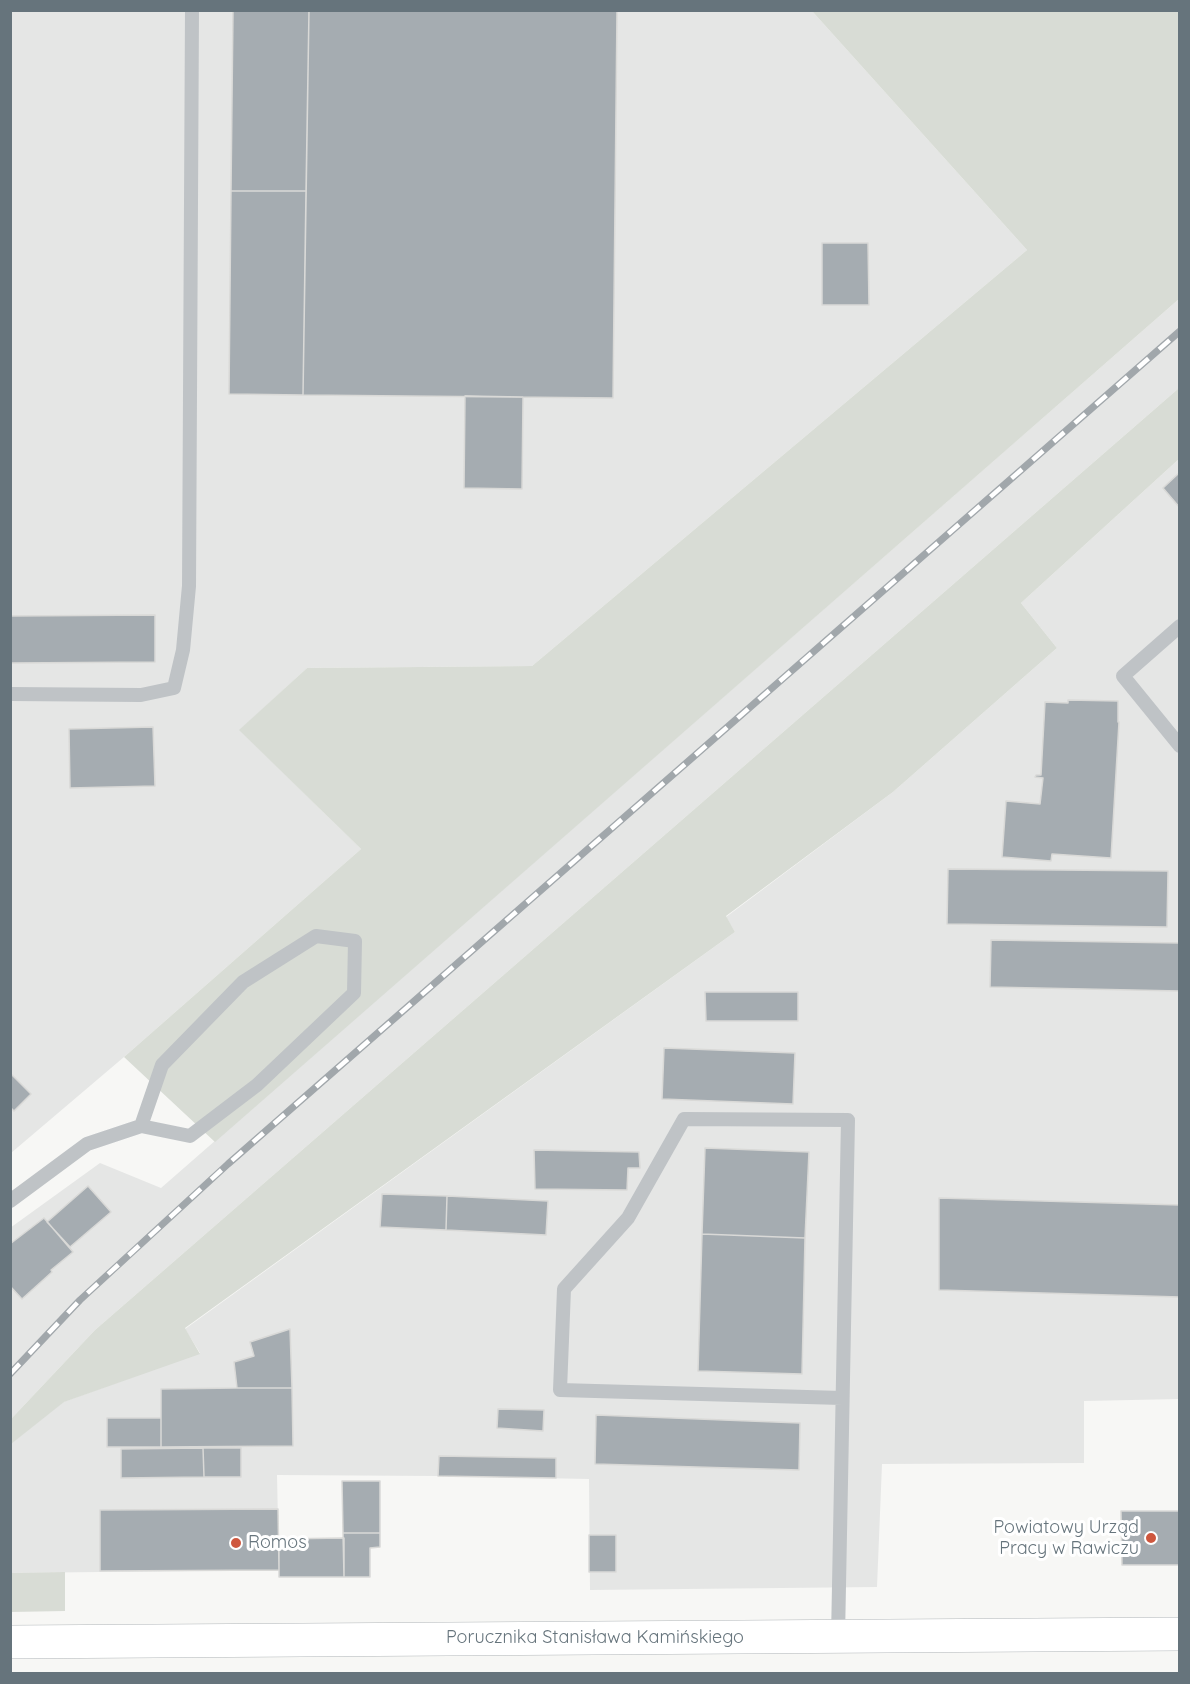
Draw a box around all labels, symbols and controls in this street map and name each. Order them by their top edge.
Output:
place label: Powiatowy Urząd Pracy w Rawiczu [994,1517,1139,1559]
marker: Powiatowy Urząd Pracy w Rawiczu [1144,1531,1158,1545]
place label: Romos [248,1532,307,1554]
marker: Romos [229,1536,243,1550]
street label: Porucznika Stanisława Kamińskiego [446,1627,744,1649]

